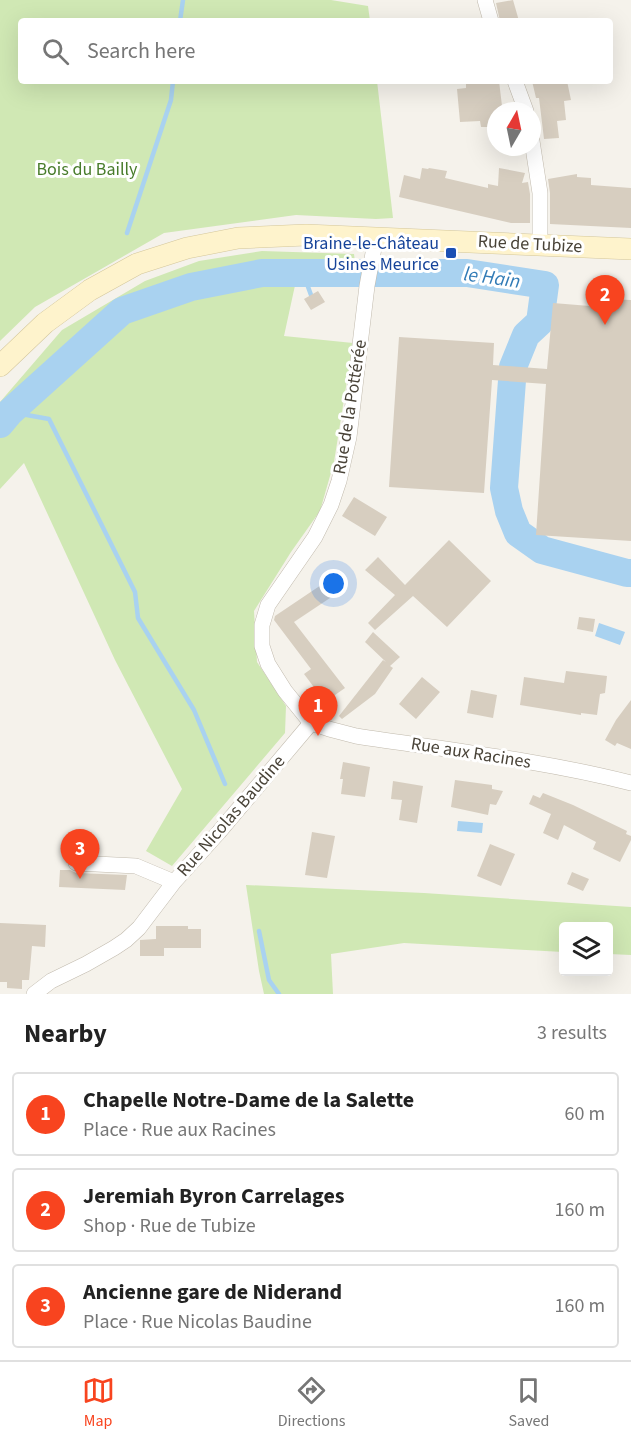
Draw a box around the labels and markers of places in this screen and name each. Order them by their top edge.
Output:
place label: Braine-le-Château Usines Meurice [303,231,439,277]
marker: Braine-le-Château Usines Meurice [444,246,458,260]
pin: 2 [586,276,624,325]
pin: 1 [298,686,338,736]
pin: 3 [60,830,100,879]

